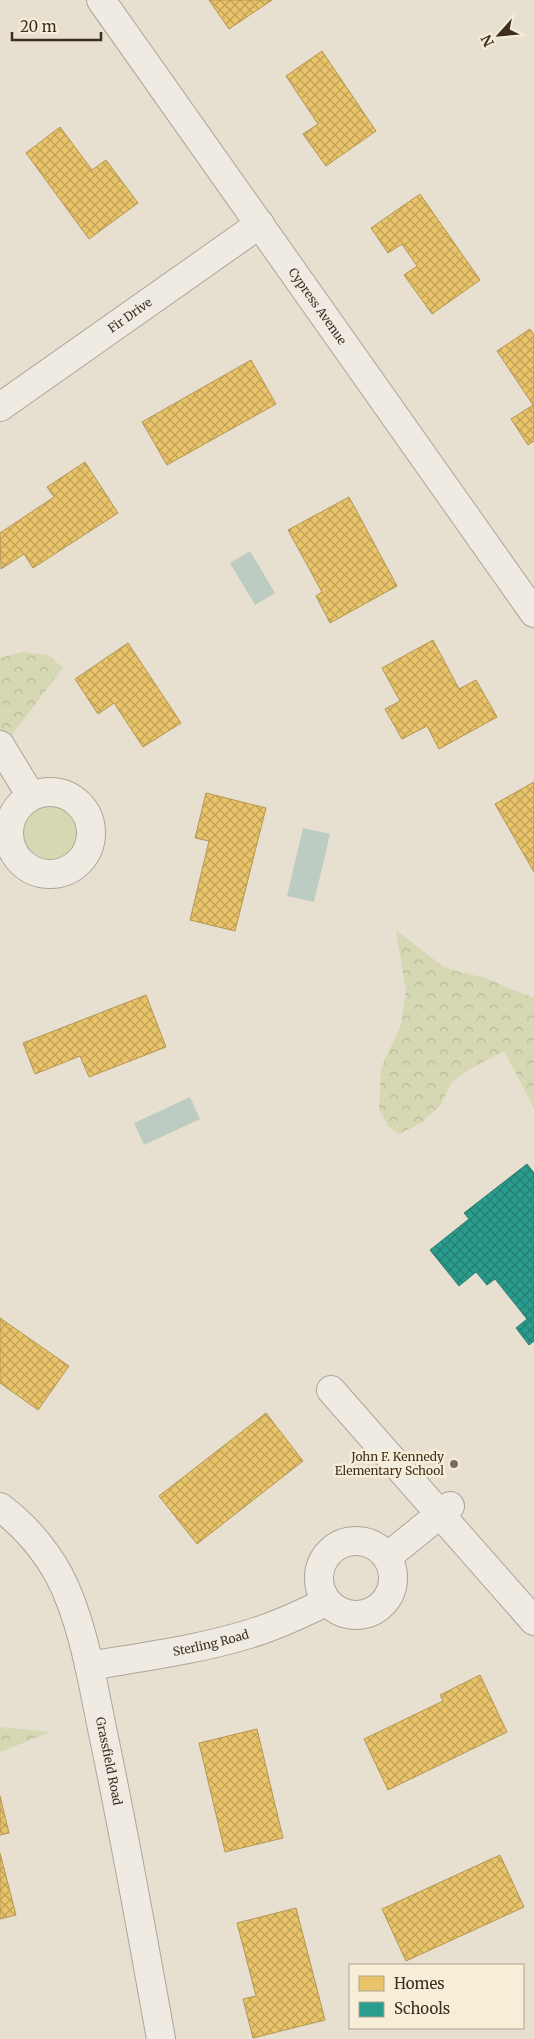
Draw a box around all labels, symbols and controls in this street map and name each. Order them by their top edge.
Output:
scale bar [12,10,101,42]
north arrow [474,10,524,60]
text: 20 m [20,17,57,36]
text: N [477,32,498,50]
street label: Cypress Avenue [286,265,350,347]
street label: Fir Drive [105,294,155,336]
place label: John F. Kennedy Elementary School [335,1449,444,1478]
marker: John F. Kennedy Elementary School [448,1458,460,1470]
street label: Sterling Road [172,1626,251,1659]
street label: Grassfield Road [93,1716,126,1807]
legend [349,1964,524,2029]
text: Homes [394,1974,445,1993]
text: Schools [394,1999,450,2018]

